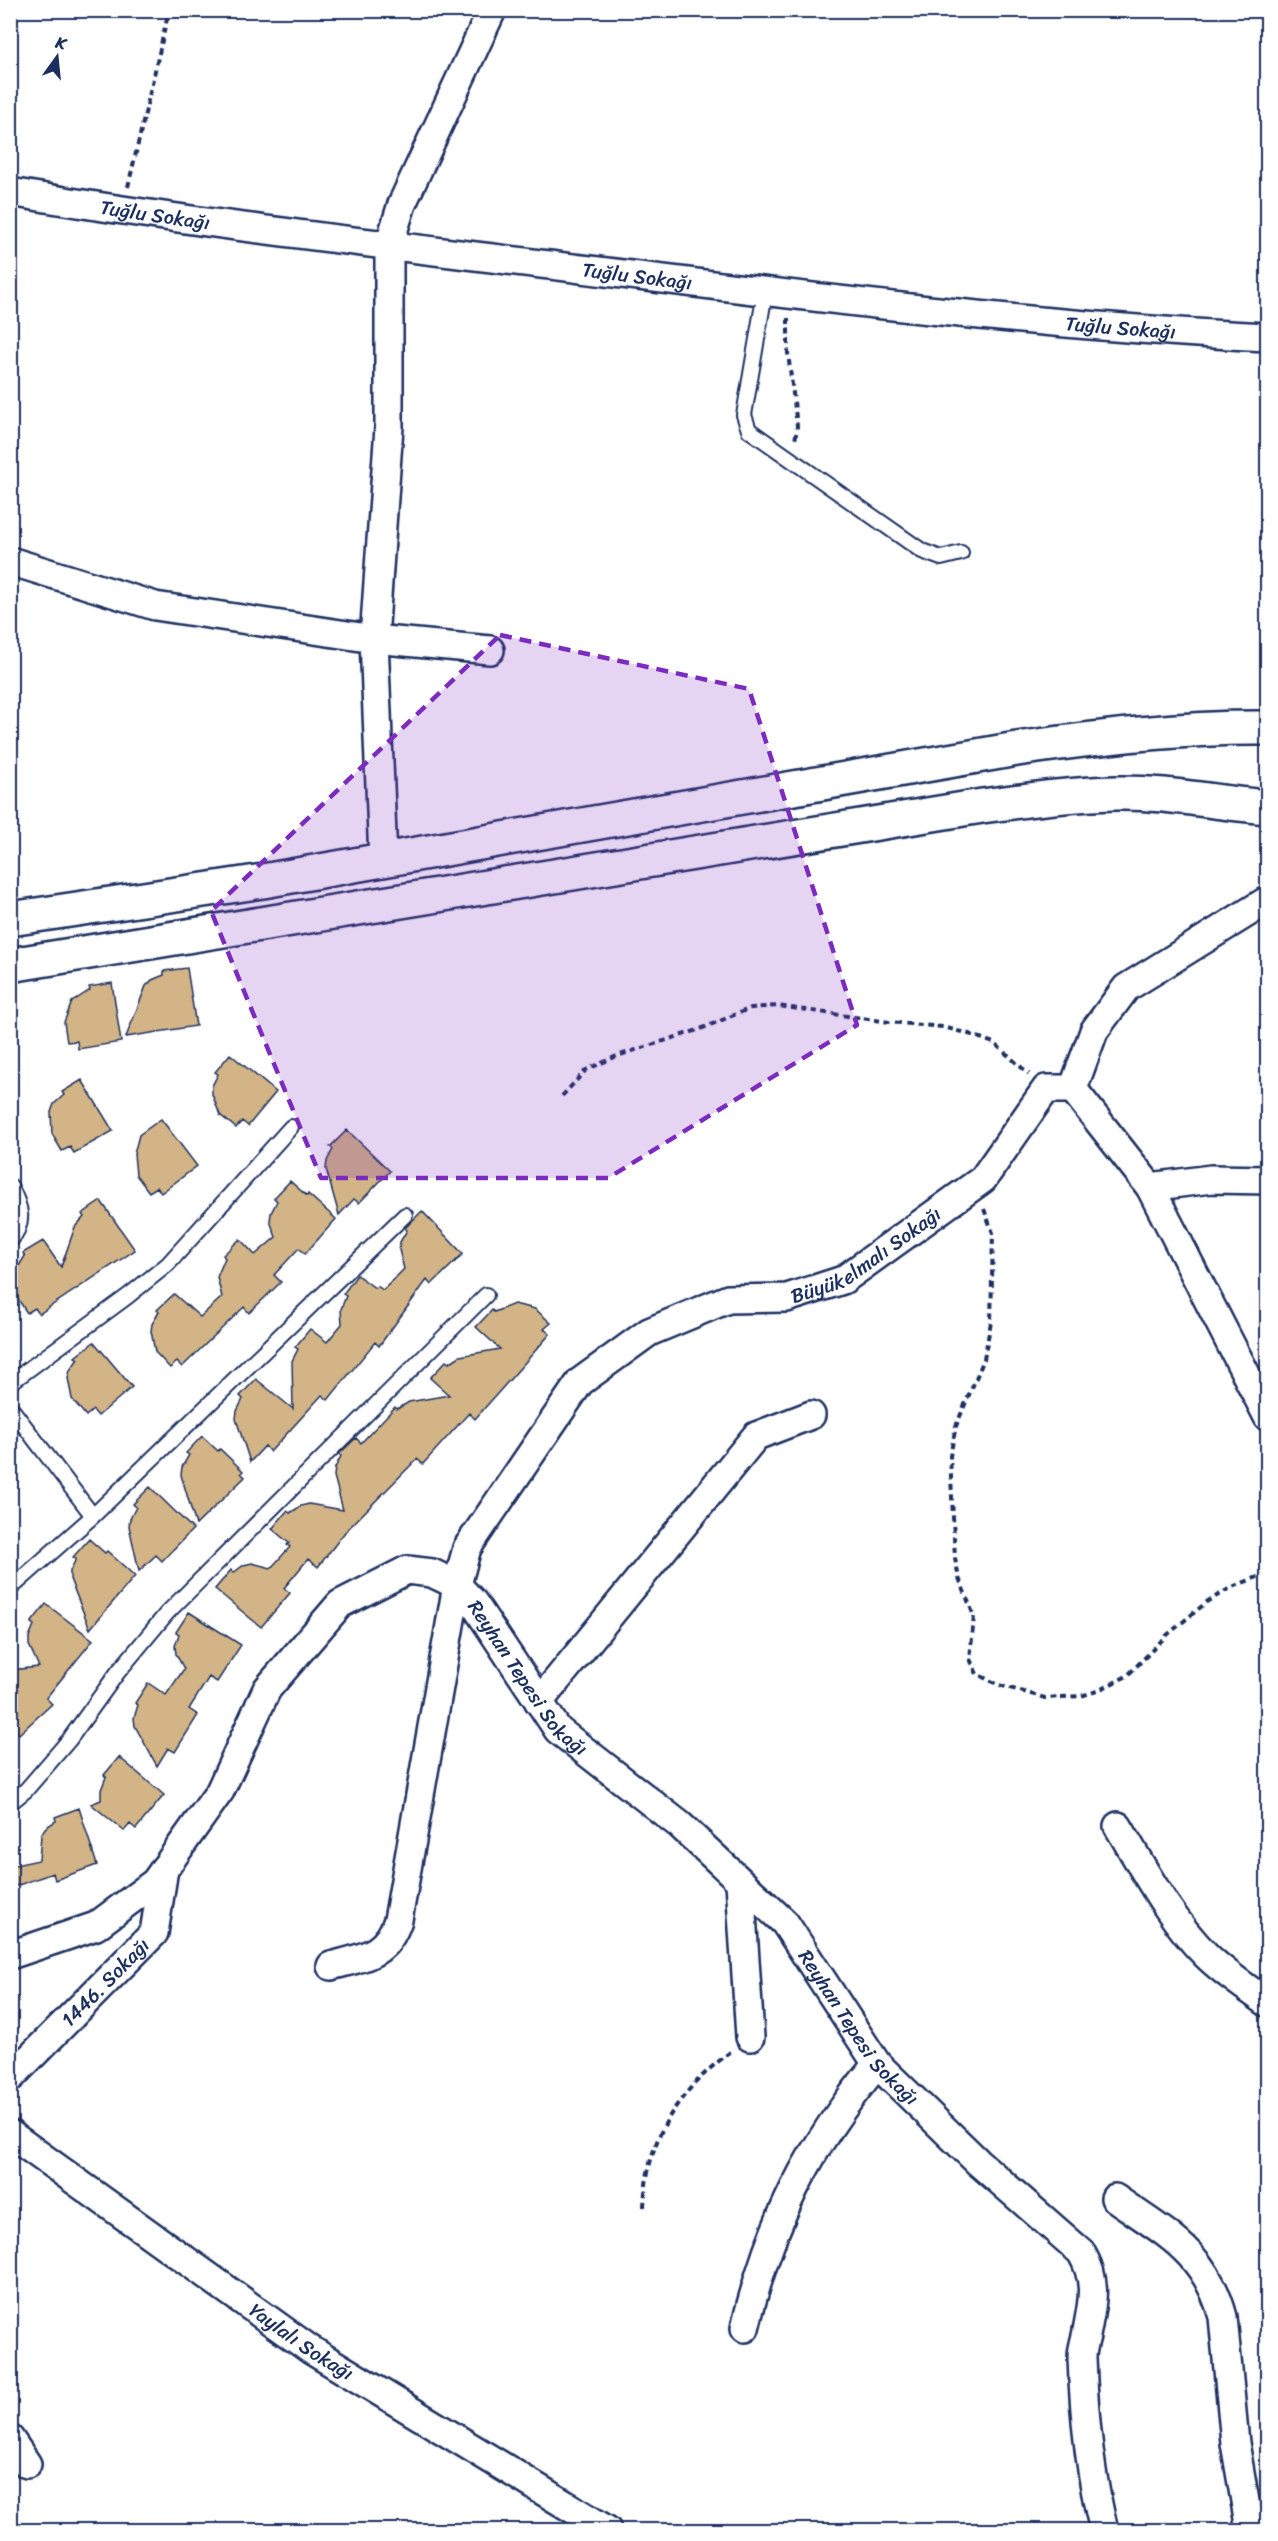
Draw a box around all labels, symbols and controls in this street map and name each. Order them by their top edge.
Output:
north arrow [27,27,87,87]
text: K [51,27,70,59]
street label: Tuğlu Sokağı [98,189,212,240]
street label: Tuğlu Sokağı [580,252,694,300]
street label: Tuğlu Sokağı [1064,306,1177,349]
street label: Büyükelmalı Sokağı [786,1197,949,1313]
street label: Reyhan Tepesi Sokağı [458,1592,596,1765]
street label: 1446. Sokağı [52,1929,158,2035]
street label: Reyhan Tepesi Sokağı [789,1942,928,2114]
street label: Yaylalı Sokağı [242,2293,361,2390]

